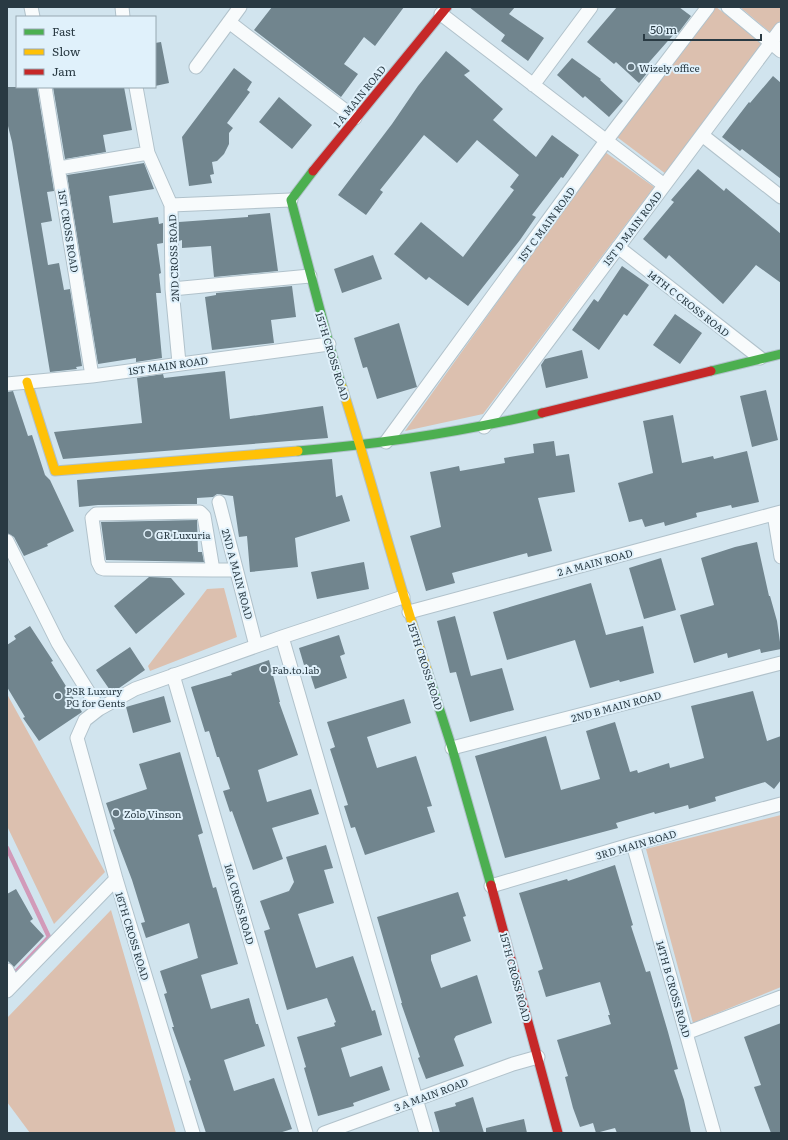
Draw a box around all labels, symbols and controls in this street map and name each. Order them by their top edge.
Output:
legend [16,16,156,88]
scale bar [644,16,761,42]
text: 50 m [650,20,677,38]
text: Fast [52,22,76,40]
text: Slow [52,42,81,60]
place label: Wizely office [639,60,700,75]
street label: 1 A MAIN ROAD [329,61,389,130]
text: Jam [52,62,77,80]
marker: Wizely office [626,62,636,72]
street label: 1ST C MAIN ROAD [514,183,578,264]
street label: 1ST D MAIN ROAD [599,187,665,268]
street label: 1ST CROSS ROAD [55,188,83,274]
street label: 2ND CROSS ROAD [164,214,182,302]
street label: 14TH C CROSS ROAD [645,266,733,340]
street label: 15TH CROSS ROAD [312,310,354,402]
street label: 1ST MAIN ROAD [127,352,209,378]
place label: GR Luxuria [156,527,211,542]
street label: 2ND A MAIN ROAD [219,527,257,621]
marker: GR Luxuria [143,529,153,539]
street label: 2 A MAIN ROAD [556,545,635,579]
street label: 15TH CROSS ROAD [405,620,447,712]
place label: Fab.to.lab [272,662,319,677]
marker: Fab.to.lab [259,664,269,674]
place label: PSR Luxury PG for Gents [66,683,126,710]
street label: 2ND B MAIN ROAD [569,687,663,725]
marker: PSR Luxury PG for Gents [53,691,63,701]
place label: Zolo Vinson [124,806,182,821]
marker: Zolo Vinson [111,808,121,818]
street label: 3RD MAIN ROAD [594,825,678,863]
street label: 16A CROSS ROAD [221,862,259,946]
street label: 16TH CROSS ROAD [112,890,154,982]
street label: 15TH CROSS ROAD [497,931,535,1023]
street label: 14TH B CROSS ROAD [653,939,695,1039]
street label: 3 A MAIN ROAD [392,1074,470,1114]

